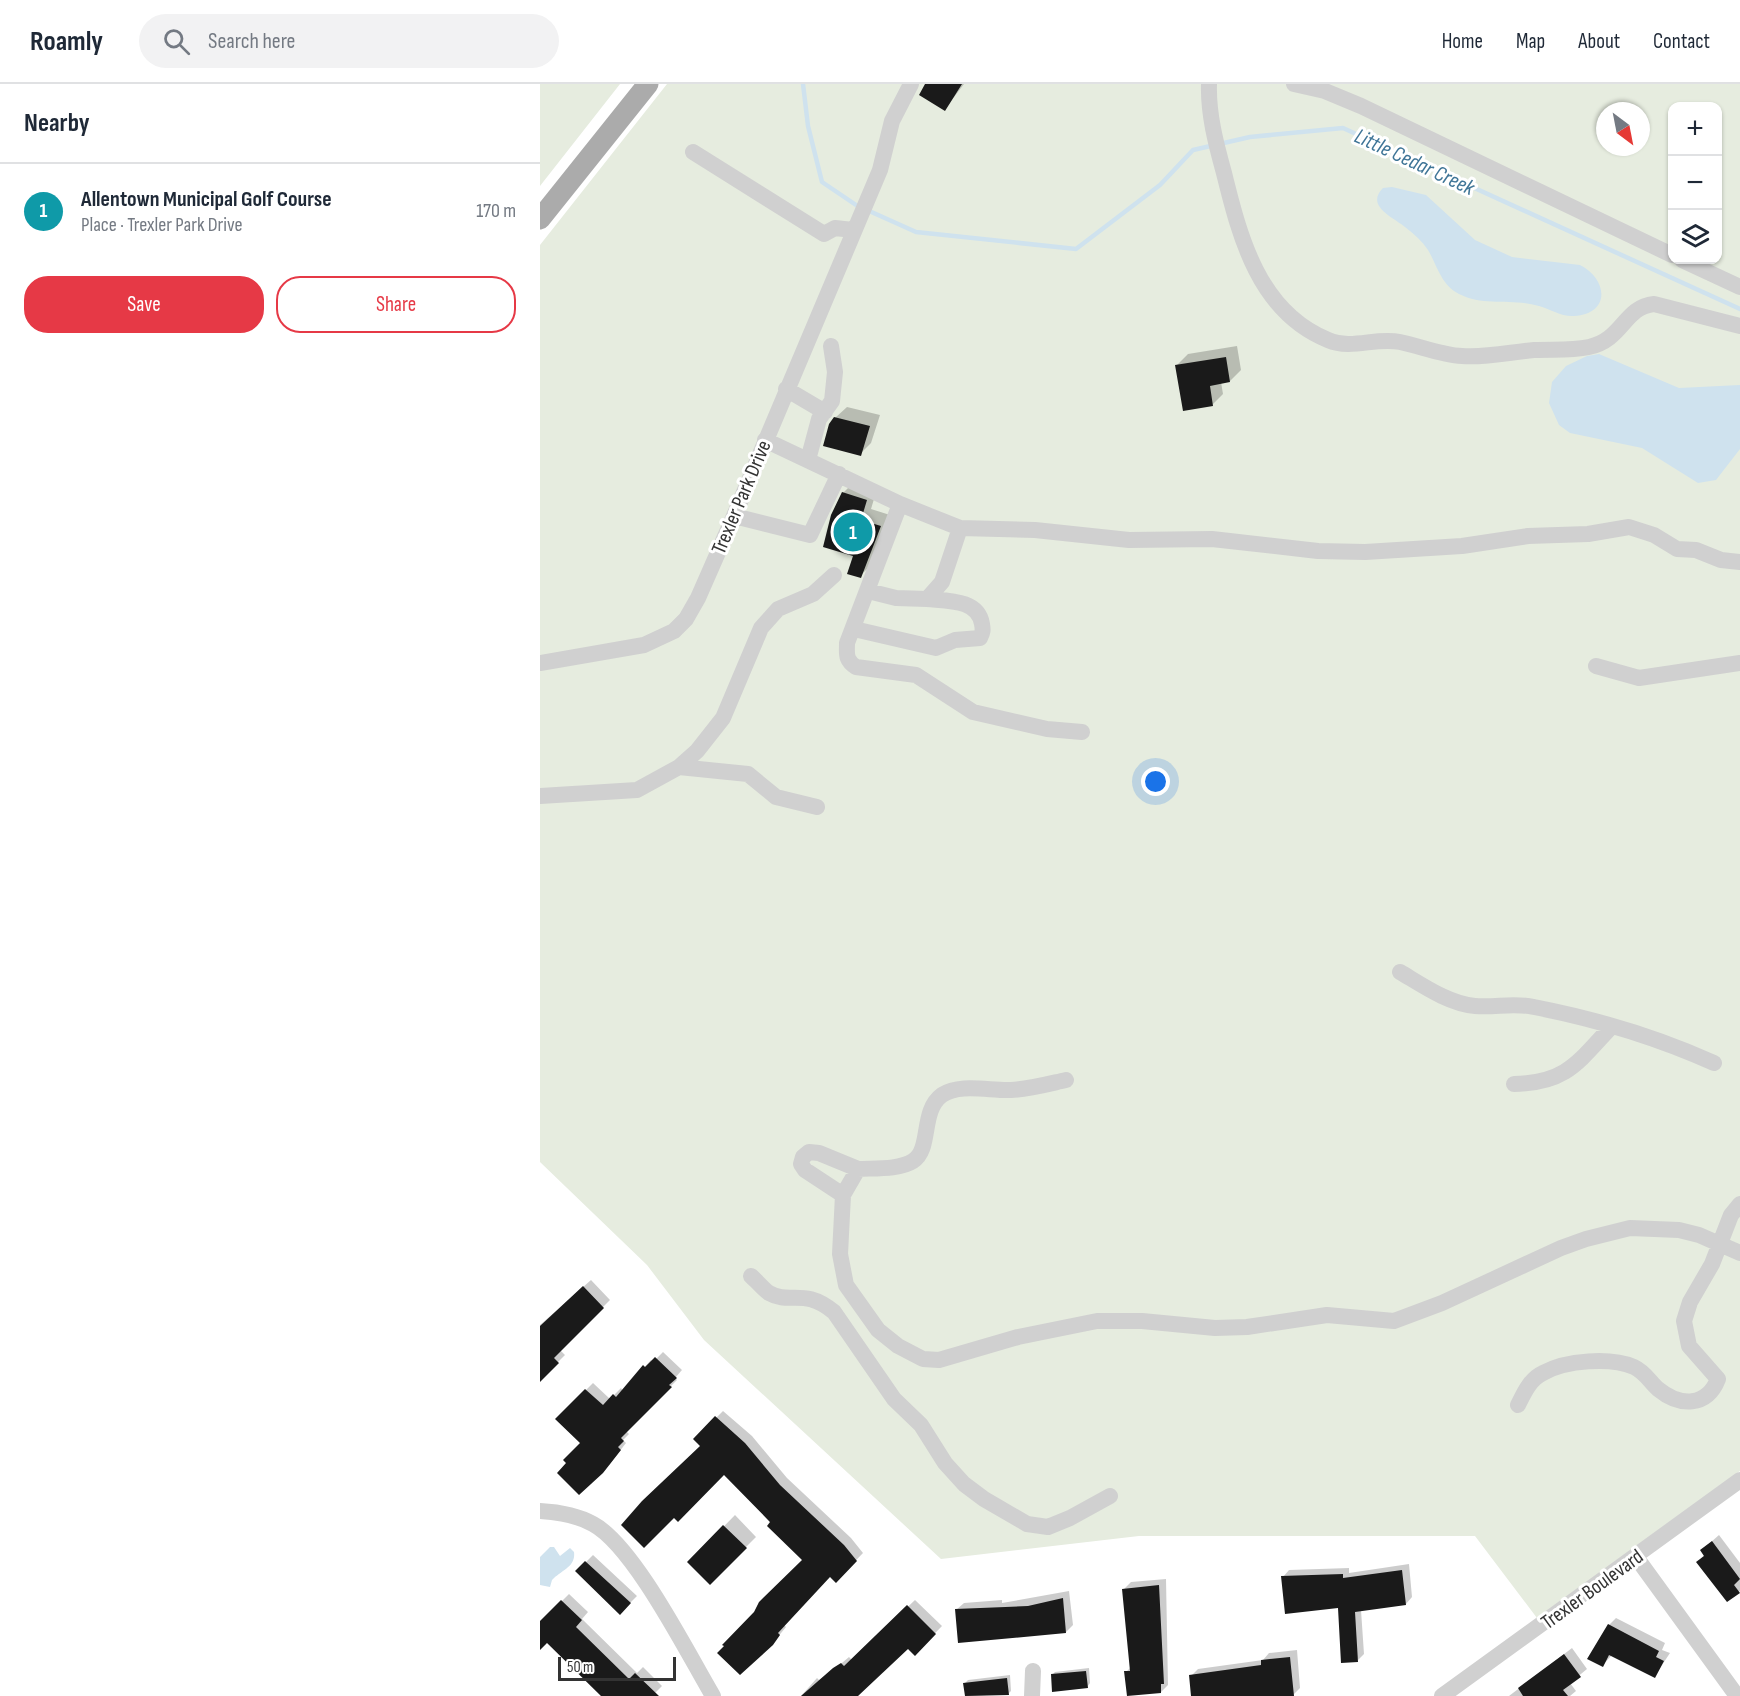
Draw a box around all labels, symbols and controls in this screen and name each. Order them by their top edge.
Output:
search box [139,14,559,68]
text: Roamly [30,25,103,58]
icon: search [160,25,193,58]
text: Search here [208,28,295,55]
text: Home [1442,29,1483,54]
text: Map [1516,29,1545,54]
text: About [1578,29,1620,54]
text: Contact [1653,29,1710,54]
north arrow [1596,102,1650,156]
map controls [1668,102,1722,264]
button: + [1668,102,1722,156]
text: Nearby [24,108,90,139]
water label: Little Cedar Creek [1350,123,1479,202]
button: − [1668,156,1722,210]
text: Allentown Municipal Golf Course [81,186,332,213]
text: 1 [40,199,47,223]
text: 170 m [476,199,516,223]
button: layers [1668,210,1722,264]
text: Place · Trexler Park Drive [81,213,243,237]
button: Save [24,276,264,333]
button: Share [276,276,516,333]
street label: Trexler Park Drive [706,436,777,558]
pin: 1 [834,510,872,554]
your location [1141,767,1170,796]
street label: Trexler Boulevard [1536,1544,1648,1635]
scale bar [558,1654,676,1682]
text: 50 m [567,1658,593,1677]

